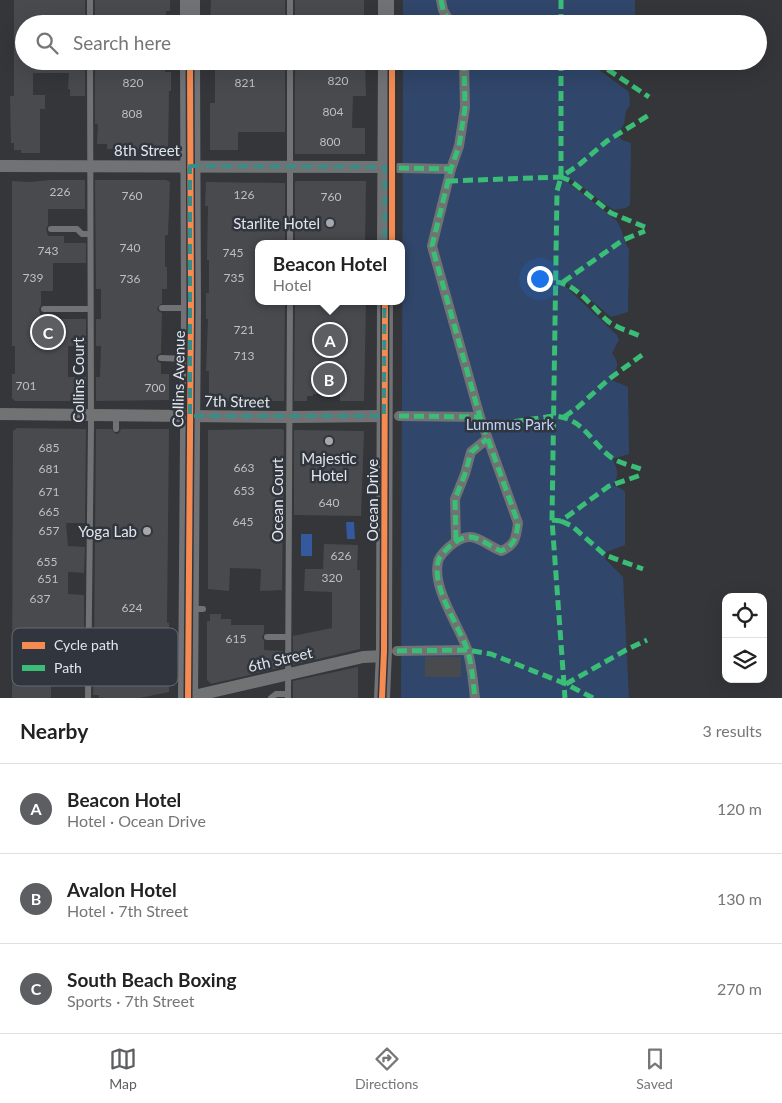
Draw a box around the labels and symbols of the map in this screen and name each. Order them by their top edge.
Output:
house number: 820 [328,73,348,88]
house number: 820 [123,75,143,90]
house number: 821 [235,75,255,90]
house number: 804 [323,104,343,119]
house number: 808 [122,106,142,121]
house number: 800 [320,134,340,149]
street label: 8th Street [114,141,181,159]
house number: 226 [50,184,70,199]
house number: 126 [234,187,254,202]
house number: 760 [122,188,142,203]
house number: 760 [321,189,341,204]
place label: Starlite Hotel [233,214,320,232]
marker: Starlite Hotel [324,217,336,229]
house number: 740 [120,240,140,255]
house number: 743 [38,243,58,258]
house number: 745 [223,245,243,260]
your location [527,266,553,292]
house number: 739 [23,270,43,285]
house number: 735 [224,270,244,285]
house number: 736 [120,271,140,286]
pin: C [32,313,64,351]
pin: A [314,321,346,359]
house number: 721 [234,322,254,337]
street label: Collins Avenue [168,330,188,428]
street label: Collins Court [69,337,87,423]
house number: 713 [234,348,254,363]
pin: B [313,360,345,398]
house number: 701 [16,378,36,393]
house number: 700 [145,380,165,395]
street label: 7th Street [204,391,271,411]
park label: Lummus Park [466,415,555,433]
marker: Majestic Hotel [323,435,335,447]
house number: 685 [39,440,59,455]
place label: Majestic Hotel [301,449,357,484]
street label: Ocean Court [268,457,286,542]
street label: Ocean Drive [363,459,381,541]
house number: 663 [234,460,254,475]
house number: 681 [39,461,59,476]
house number: 653 [234,483,254,498]
house number: 671 [39,484,59,499]
house number: 640 [319,495,339,510]
house number: 665 [39,504,59,519]
house number: 645 [233,514,253,529]
place label: Yoga Lab [78,522,137,540]
house number: 657 [39,523,59,538]
marker: Yoga Lab [141,525,153,537]
house number: 626 [331,548,351,563]
house number: 655 [37,554,57,569]
house number: 320 [322,570,342,585]
house number: 651 [38,571,58,586]
house number: 637 [30,591,50,606]
house number: 624 [122,600,142,615]
legend [12,628,178,686]
house number: 615 [226,631,246,646]
text: Cycle path [54,636,119,653]
street label: 6th Street [246,643,315,675]
text: Path [54,659,82,676]

